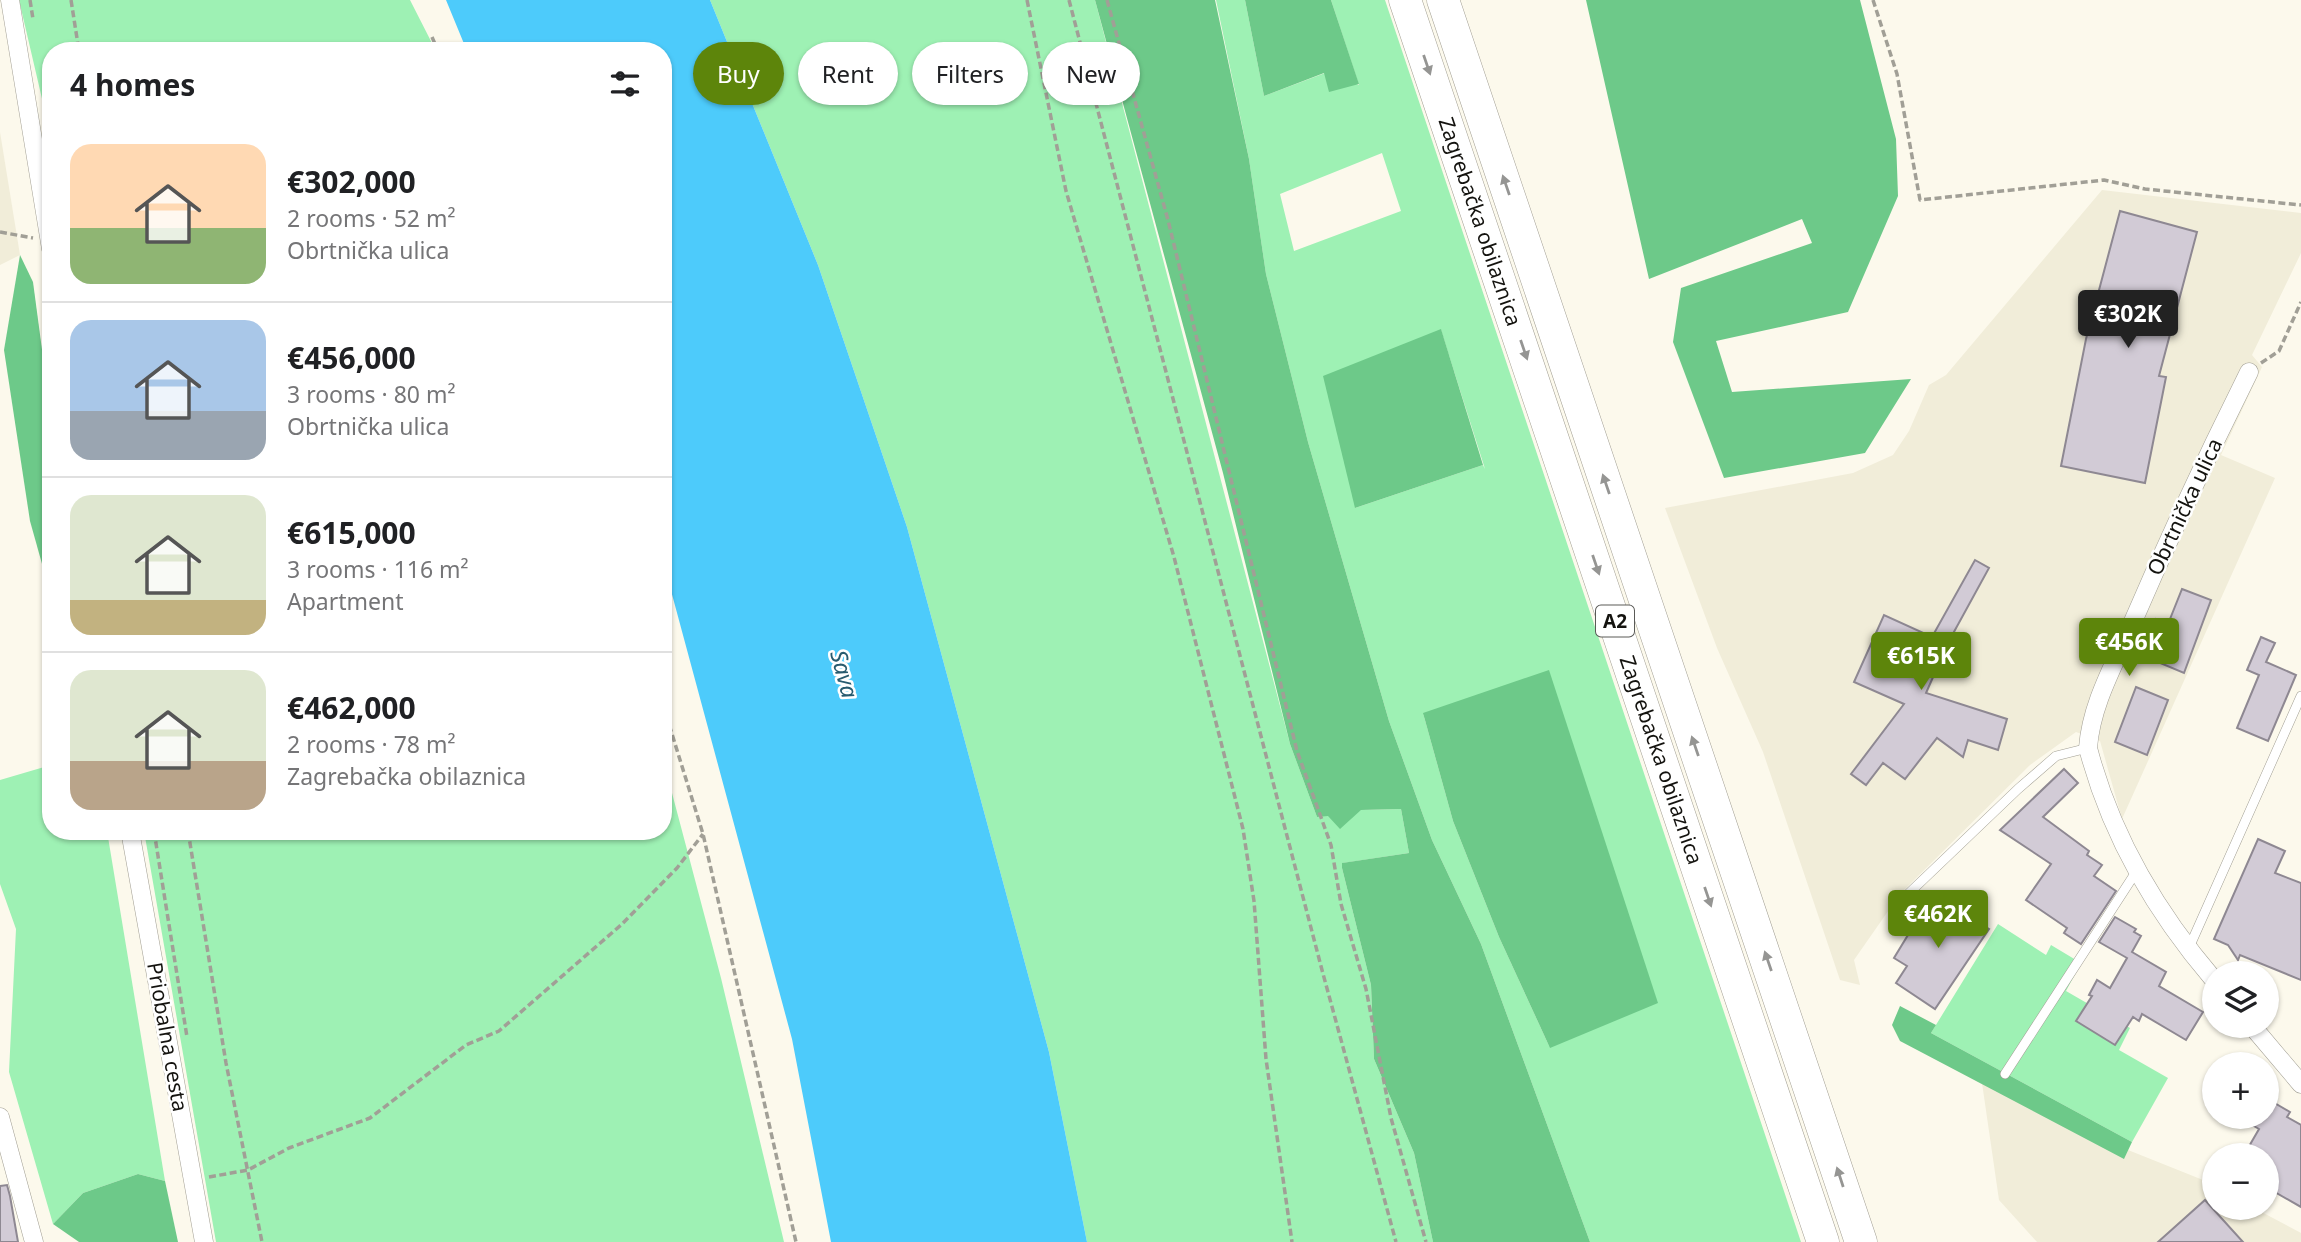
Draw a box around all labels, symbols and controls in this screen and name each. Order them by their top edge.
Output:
chip: Buy [693,42,784,105]
chip: Rent [798,42,898,105]
chip: Filters [912,42,1028,105]
chip: New [1042,42,1140,105]
one-way arrow [1422,54,1433,75]
text: 4 homes [70,64,195,105]
icon: filters [606,65,644,103]
street label: Zagrebačka obilaznica [1432,113,1529,329]
text: €302,000 [287,161,416,202]
icon: home [126,172,210,256]
one-way arrow [1500,175,1511,196]
text: 2 rooms · 52 m² [287,202,456,234]
text: Obrtnička ulica [287,234,449,266]
pin: €302K [2079,290,2177,350]
text: €302K [2094,297,2162,329]
text: €456,000 [287,337,416,378]
one-way arrow [1519,339,1530,360]
icon: home [126,348,210,432]
text: 3 rooms · 80 m² [287,378,456,410]
text: Obrtnička ulica [287,410,449,442]
street label: Obrtnička ulica [2140,434,2228,580]
one-way arrow [1600,473,1611,494]
text: €615,000 [287,512,416,553]
icon: home [126,523,210,607]
text: 3 rooms · 116 m² [287,553,469,585]
one-way arrow [1591,555,1602,576]
text: Apartment [287,585,404,617]
road number: A2 [1596,606,1634,636]
pin: €456K [2080,618,2178,678]
text: €456K [2095,625,2163,657]
pin: €615K [1872,632,1970,692]
text: €615K [1887,639,1955,671]
water label: Sava [823,646,867,701]
street label: Zagrebačka obilaznica [1614,652,1710,868]
text: €462,000 [287,687,416,728]
icon: home [126,698,210,782]
text: 2 rooms · 78 m² [287,728,456,760]
one-way arrow [1689,735,1699,756]
text: Zagrebačka obilaznica [287,760,526,792]
one-way arrow [1703,887,1714,908]
pin: €462K [1889,890,1987,950]
text: €462K [1904,897,1972,929]
one-way arrow [1762,951,1773,972]
street label: Priobalna cesta [141,960,195,1114]
map controls [2202,961,2279,1220]
button: layers [2202,961,2279,1038]
button: + [2202,1052,2279,1129]
button: − [2202,1143,2279,1220]
one-way arrow [1834,1166,1844,1187]

